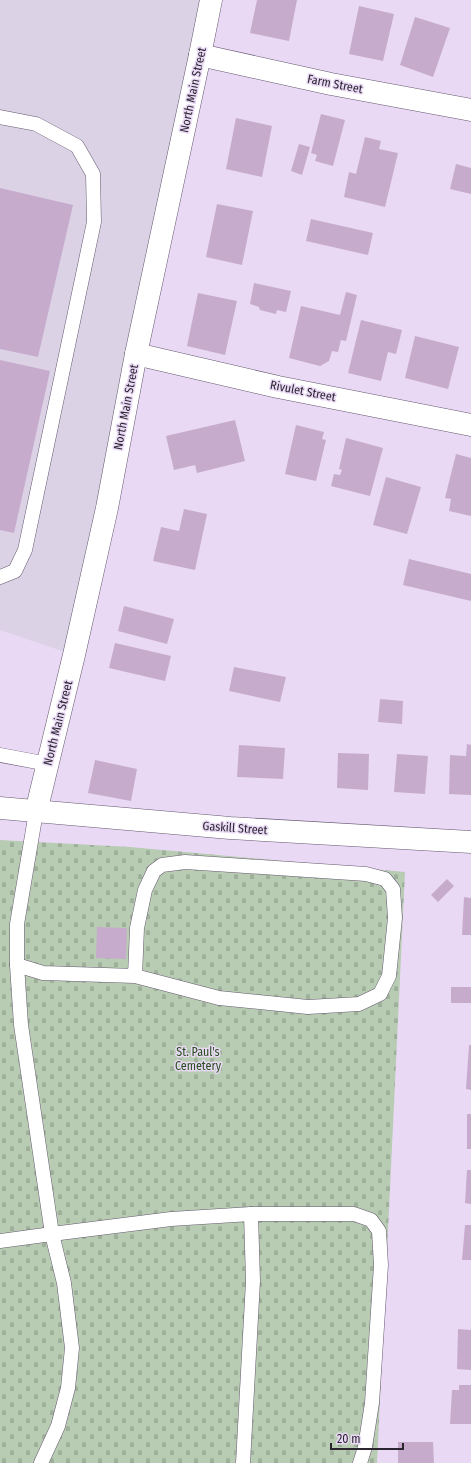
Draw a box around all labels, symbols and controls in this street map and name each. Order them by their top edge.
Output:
street label: North Main Street [177,46,209,134]
street label: Farm Street [306,72,364,96]
street label: North Main Street [111,363,141,451]
street label: Rivulet Street [269,378,337,404]
street label: North Main Street [41,679,75,767]
street label: Gaskill Street [202,819,268,837]
park label: St. Paul's Cemetery [175,1045,222,1073]
scale bar [331,1425,403,1451]
text: 20 m [337,1432,361,1446]

